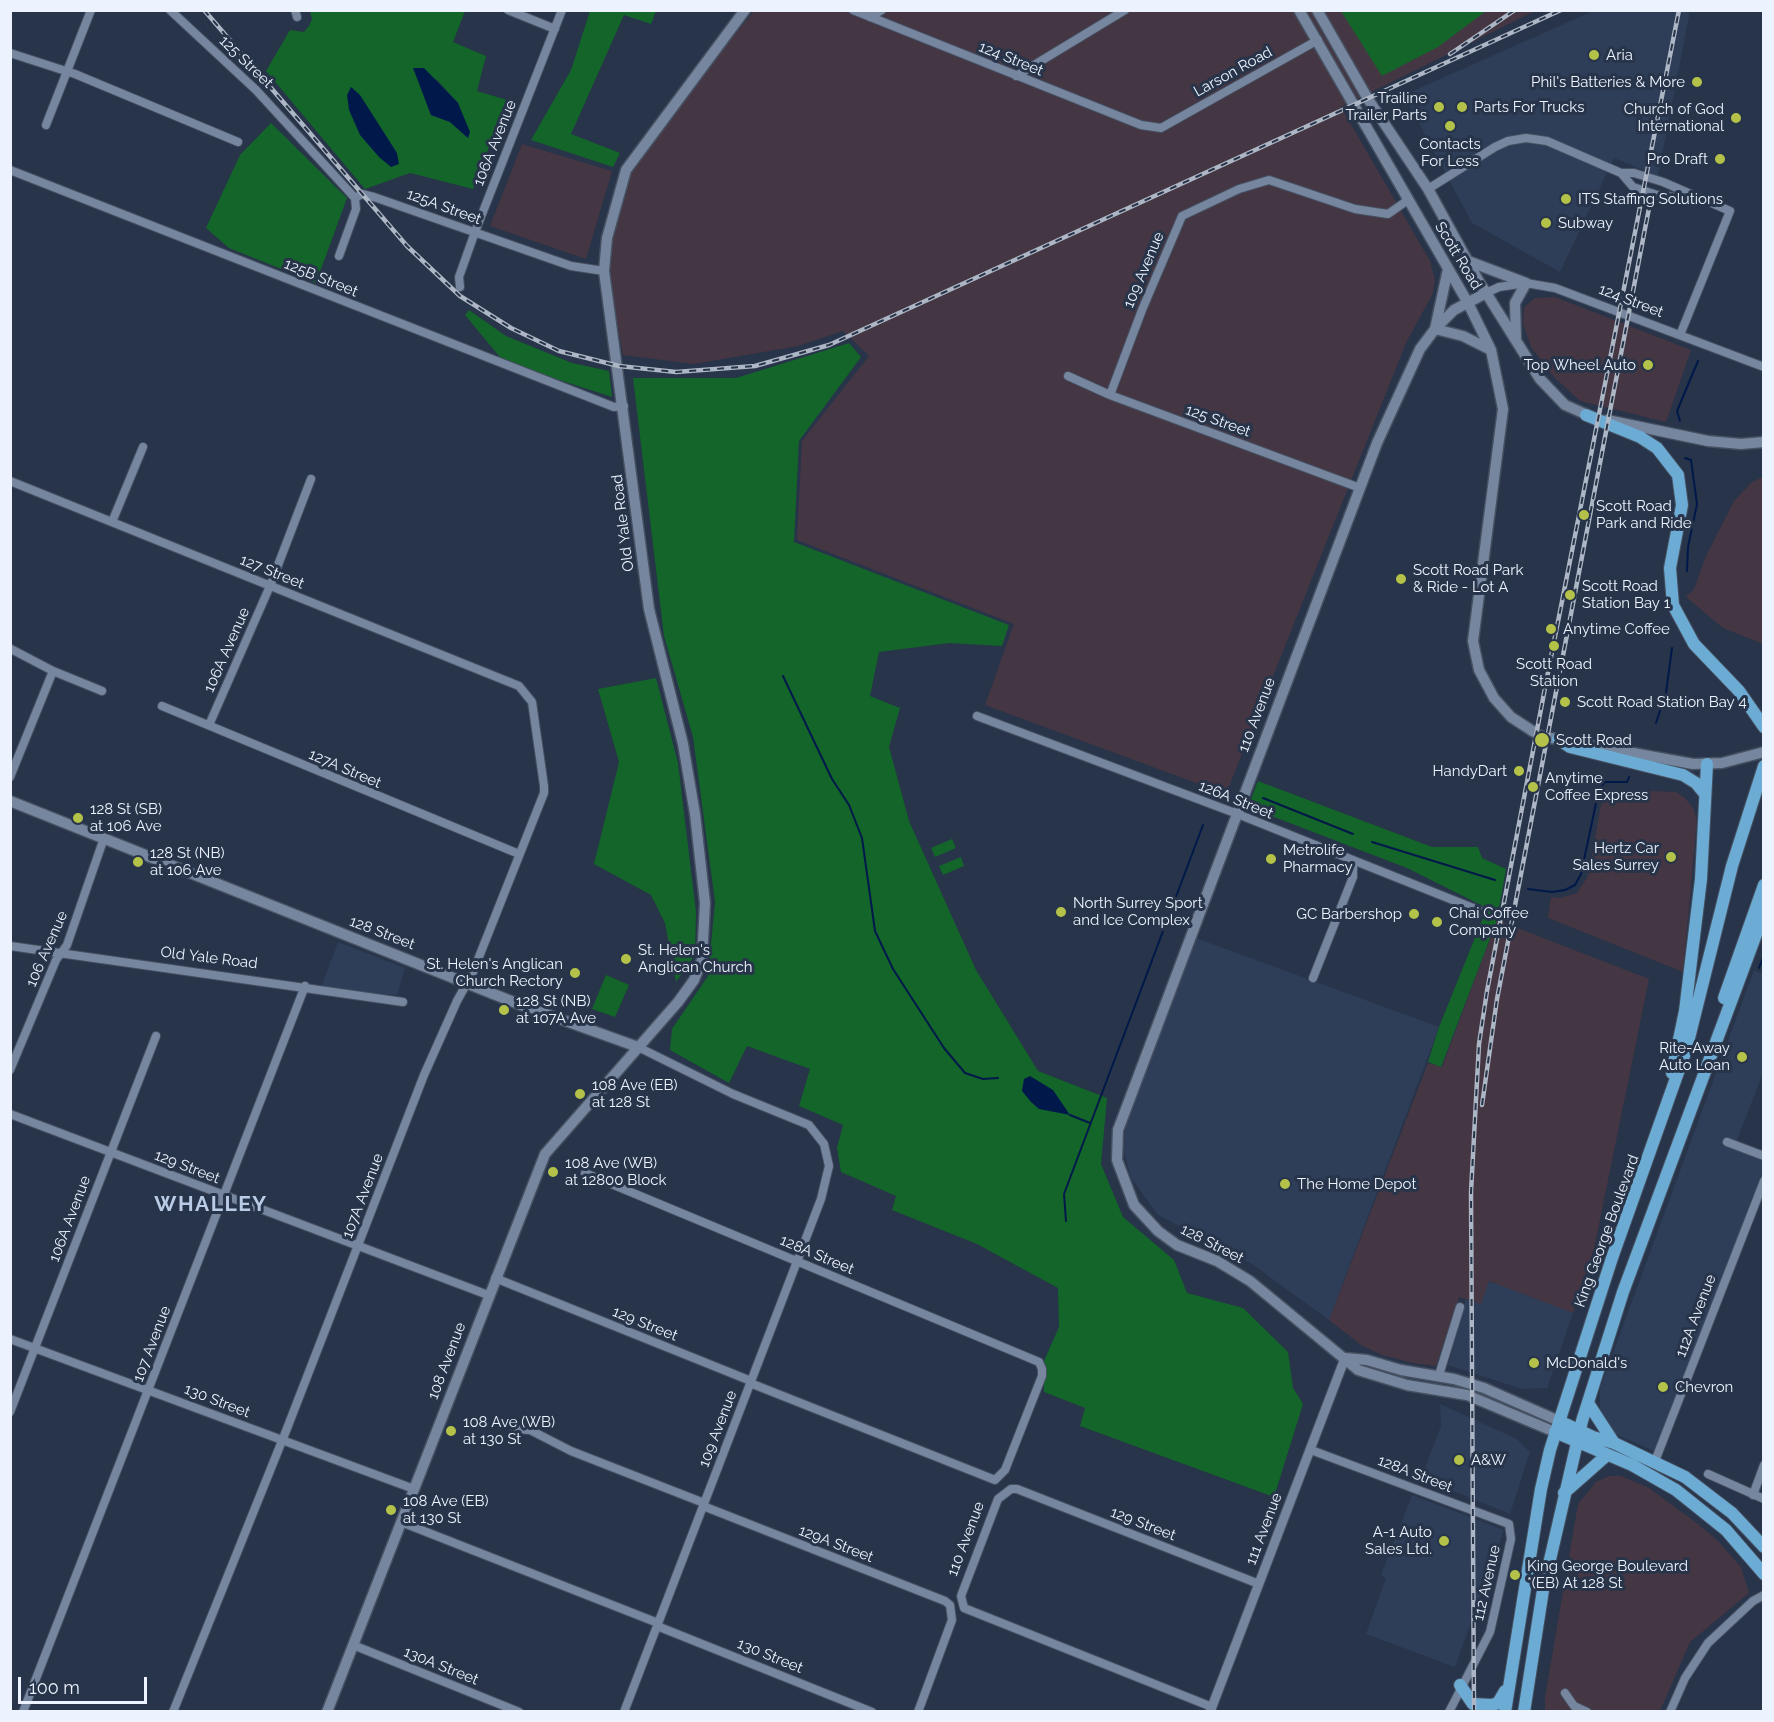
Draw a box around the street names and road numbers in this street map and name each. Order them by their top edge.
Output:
street label: 125 Street [215,32,277,92]
street label: 124 Street [976,38,1046,80]
street label: Larson Road [1191,43,1275,101]
street label: 106A Avenue [470,97,520,189]
street label: 125A Street [404,185,484,229]
street label: Scott Road [1431,219,1485,293]
street label: 109 Avenue [1120,229,1168,311]
street label: 125B Street [282,255,360,301]
street label: 124 Street [1596,280,1666,322]
street label: 125 Street [1183,401,1253,441]
street label: Old Yale Road [608,473,638,573]
street label: 127 Street [237,551,307,593]
street label: 106A Avenue [200,605,254,695]
street label: 110 Avenue [1235,675,1279,755]
street label: 127A Street [306,746,384,792]
street label: 126A Street [1196,777,1276,823]
street label: 106 Avenue [22,908,72,990]
street label: 128 Street [347,912,417,954]
street label: Old Yale Road [159,943,259,973]
street label: 129 Street [152,1146,222,1188]
street label: 107A Avenue [339,1151,387,1241]
street label: King George Boulevard [1571,1152,1643,1310]
street label: 106A Avenue [45,1173,95,1265]
street label: 128 Street [1177,1220,1247,1268]
street label: 128A Street [777,1231,857,1279]
street label: 112A Avenue [1672,1272,1720,1360]
street label: 107 Avenue [129,1303,175,1385]
street label: 129 Street [610,1303,680,1345]
street label: 108 Avenue [424,1320,470,1402]
street label: 130 Street [182,1380,252,1422]
street label: 109 Avenue [695,1388,741,1470]
street label: 128A Street [1375,1452,1455,1496]
street label: 111 Avenue [1242,1490,1286,1568]
street label: 110 Avenue [944,1499,988,1579]
street label: 129 Street [1108,1503,1178,1545]
street label: 129A Street [796,1522,876,1566]
street label: 112 Avenue [1470,1543,1504,1623]
street label: 130 Street [735,1635,805,1677]
street label: 130A Street [401,1643,481,1689]

